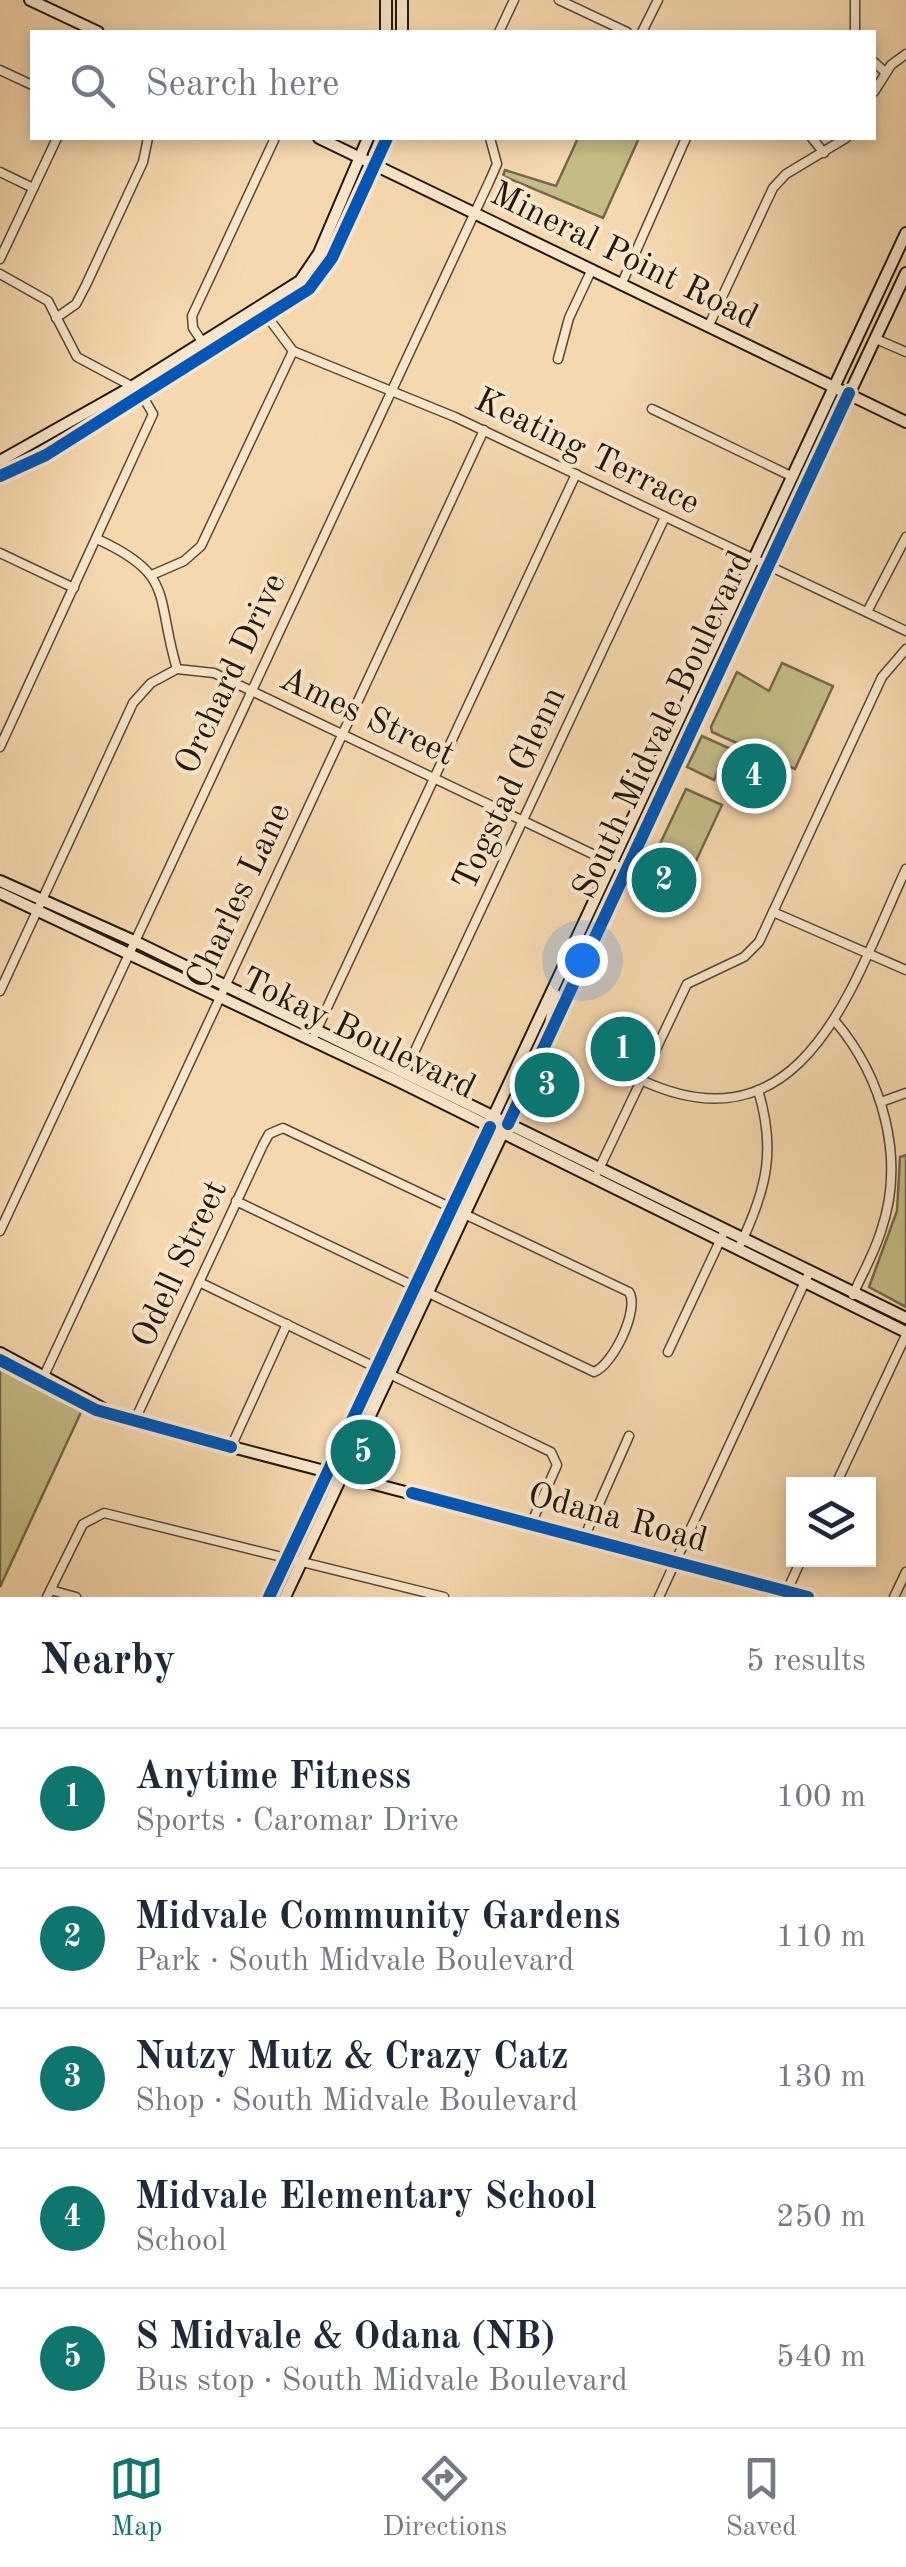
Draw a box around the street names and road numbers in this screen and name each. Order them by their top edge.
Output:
street label: Mineral Point Road [485,176,763,336]
street label: Keating Terrace [469,383,705,522]
street label: South Midvale Boulevard [567,546,759,904]
street label: Orchard Drive [170,568,293,780]
street label: Ames Street [274,662,460,773]
street label: Togstad Glenn [448,682,573,896]
street label: Charles Lane [181,798,297,994]
street label: Tokay Boulevard [235,962,481,1106]
street label: Odell Street [126,1175,234,1353]
street label: Odana Road [524,1478,711,1559]

